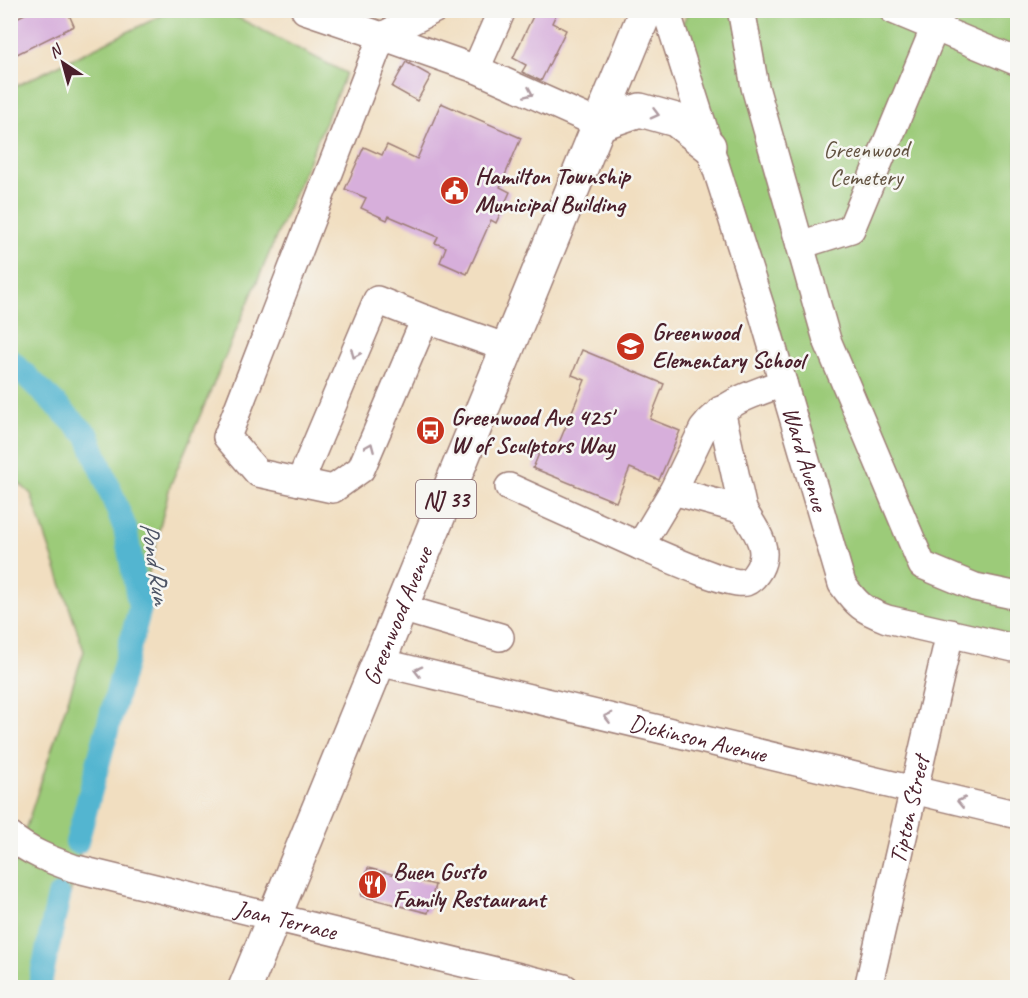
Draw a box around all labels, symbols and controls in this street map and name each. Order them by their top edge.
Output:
north arrow [33,33,93,93]
text: N [45,39,67,63]
one-way arrow [523,86,534,98]
one-way arrow [649,107,660,119]
park label: Greenwood Cemetery [823,134,912,192]
place label: Hamilton Township Municipal Building [475,161,632,219]
public building icon: Hamilton Township Municipal Building [438,174,470,206]
place label: Greenwood Elementary School [652,317,809,375]
school or university icon: Greenwood Elementary School [615,330,647,362]
one-way arrow [350,348,362,359]
place label: Greenwood Ave 425' W of Sculptors Way [451,402,618,460]
street label: Ward Avenue [776,403,835,517]
bus stop icon: Greenwood Ave 425' W of Sculptors Way [414,415,446,447]
one-way arrow [363,443,375,454]
road number: NJ 33 [416,480,476,518]
water label: Pond Run [133,520,179,609]
street label: Greenwood Avenue [356,540,440,690]
one-way arrow [413,666,423,679]
street label: Dickinson Avenue [626,707,772,770]
one-way arrow [603,711,613,724]
street label: Tipton Street [882,750,937,867]
one-way arrow [956,796,966,809]
place label: Buen Gusto Family Restaurant [393,856,548,914]
restaurant icon: Buen Gusto Family Restaurant [356,869,388,901]
street label: Joan Terrace [231,893,342,947]

